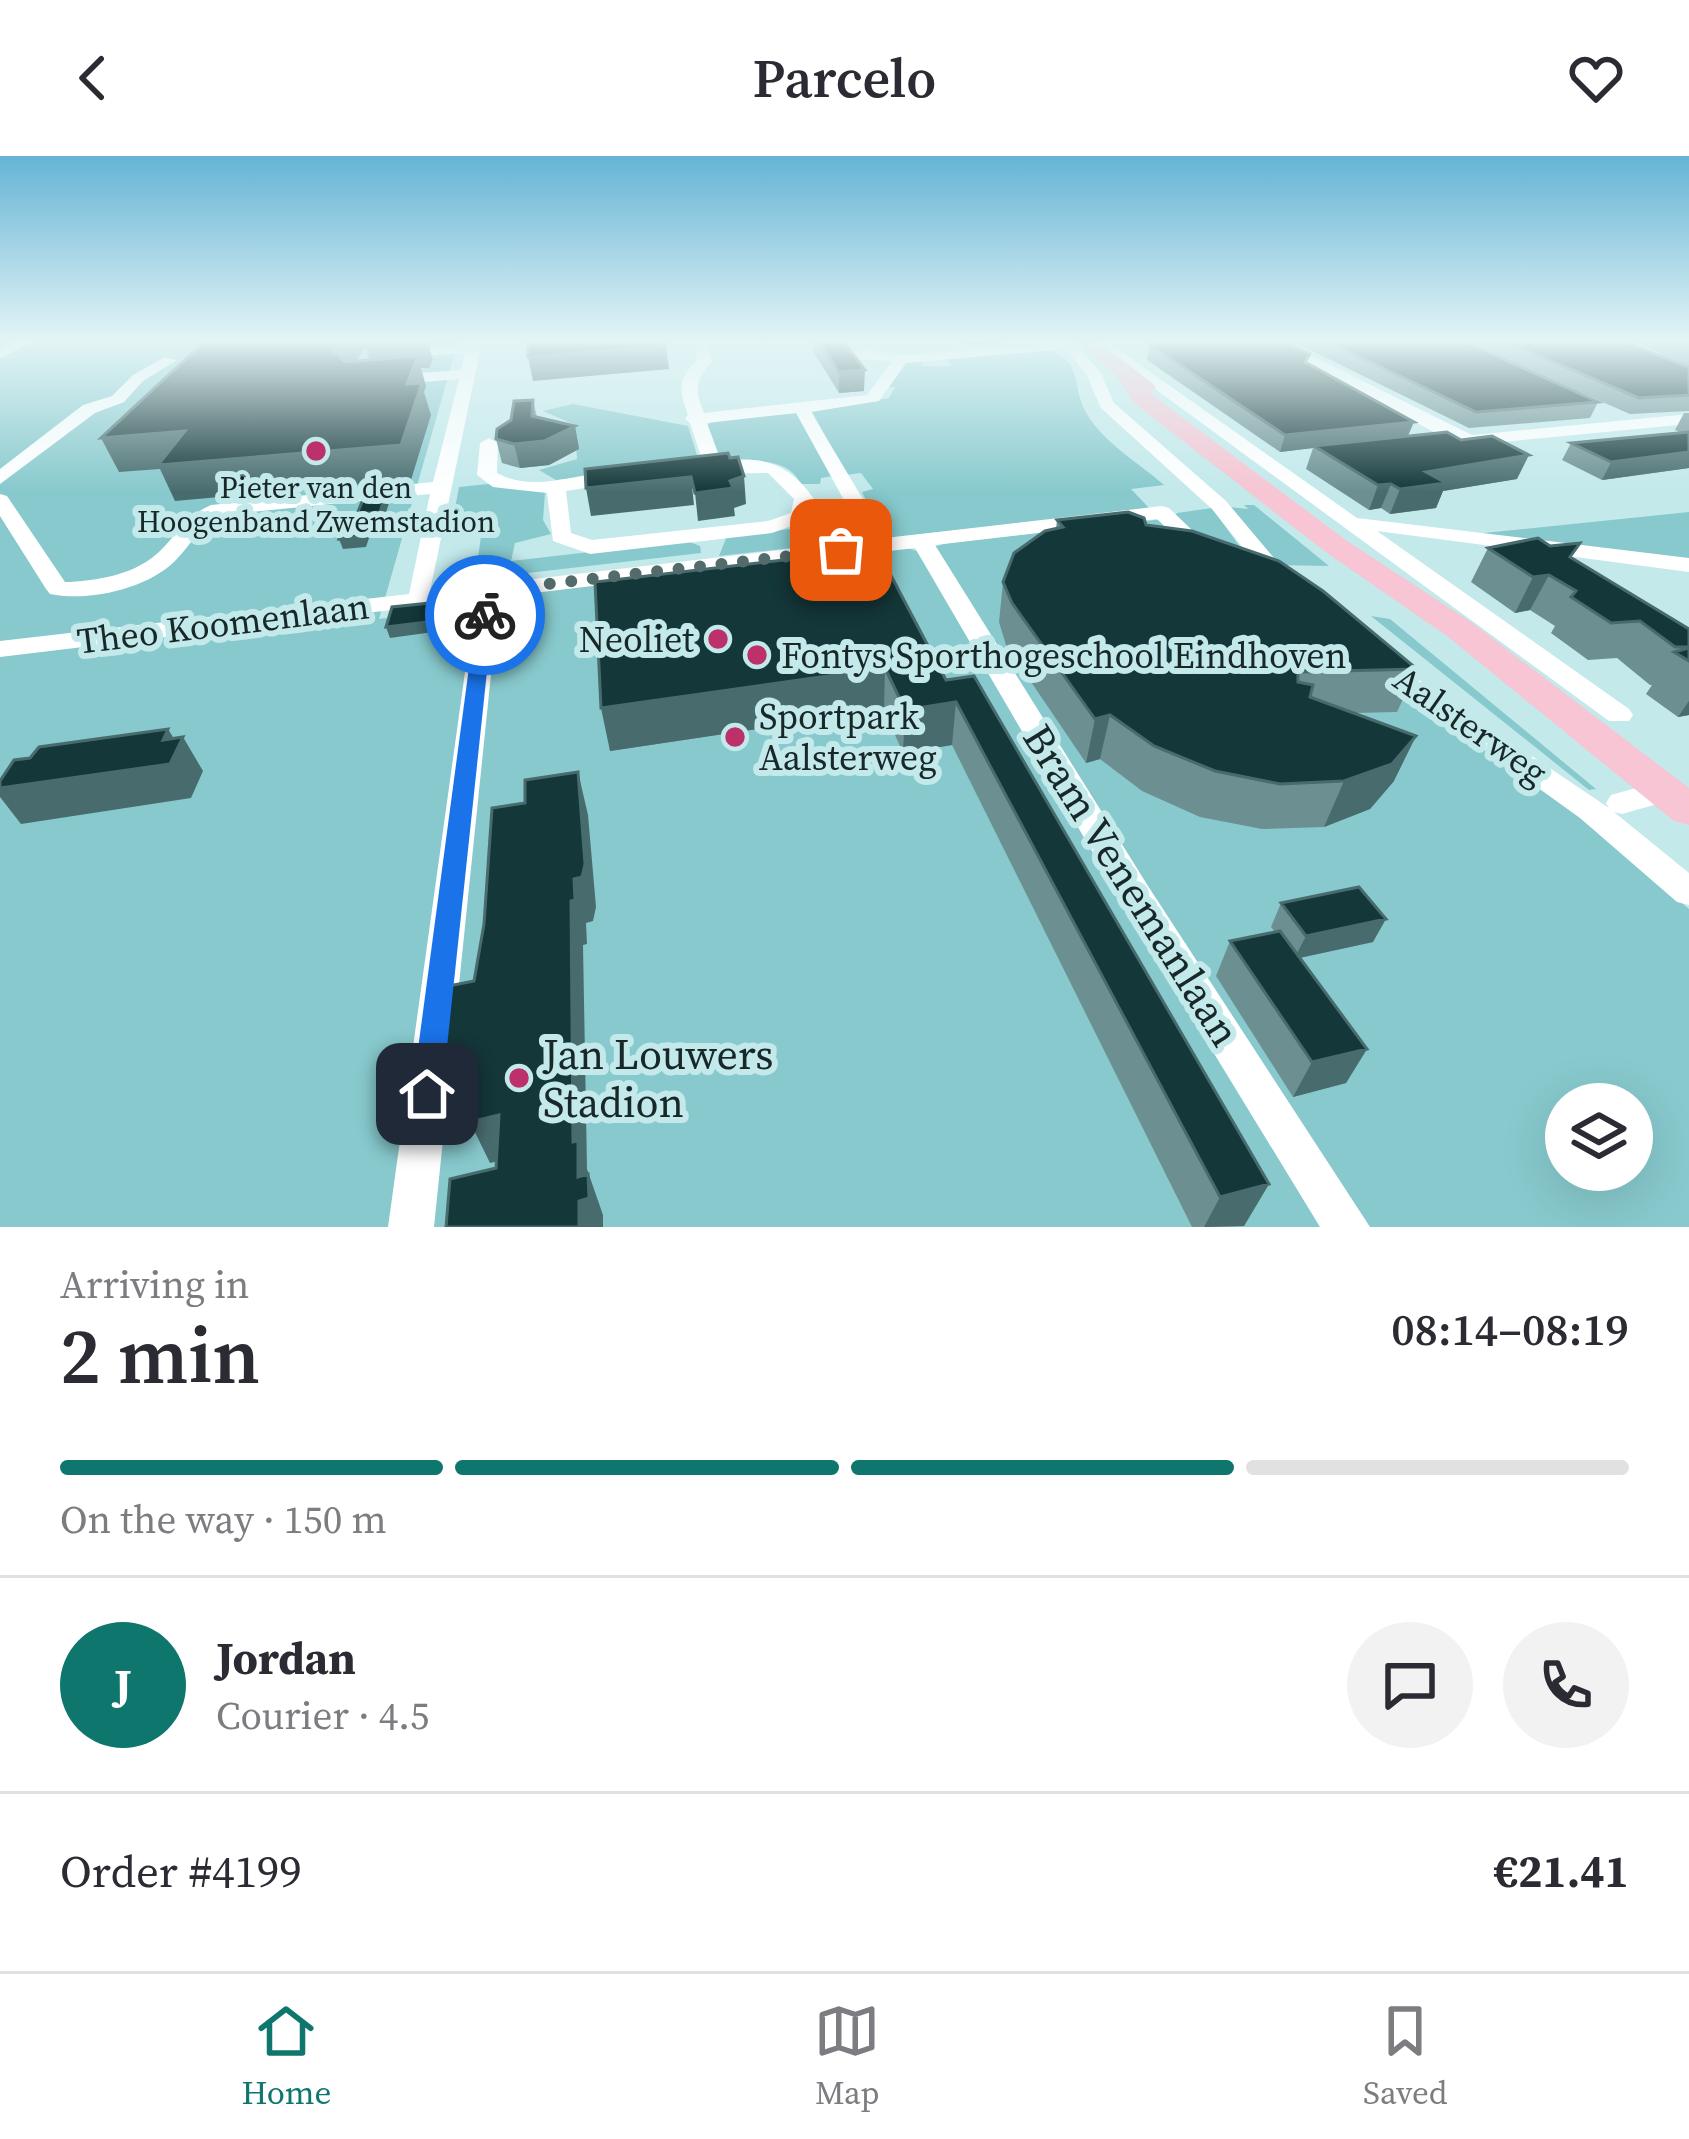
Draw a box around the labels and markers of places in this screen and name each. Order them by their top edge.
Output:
marker: Pieter van den Hoogenband Zwemstadion [303,438,329,464]
place label: Pieter van den Hoogenband Zwemstadion [137,467,495,542]
pin [790,499,892,601]
place label: Neoliet [579,615,694,664]
marker: Neoliet [705,626,731,652]
place label: Fontys Sporthogeschool Eindhoven [781,631,1346,680]
marker: Fontys Sporthogeschool Eindhoven [744,642,770,668]
place label: Sportpark Aalsterweg [759,692,937,782]
marker: Sportpark Aalsterweg [722,724,748,750]
place label: Jan Louwers Stadion [542,1025,774,1131]
pin [376,1043,478,1145]
marker: Jan Louwers Stadion [506,1065,532,1091]

